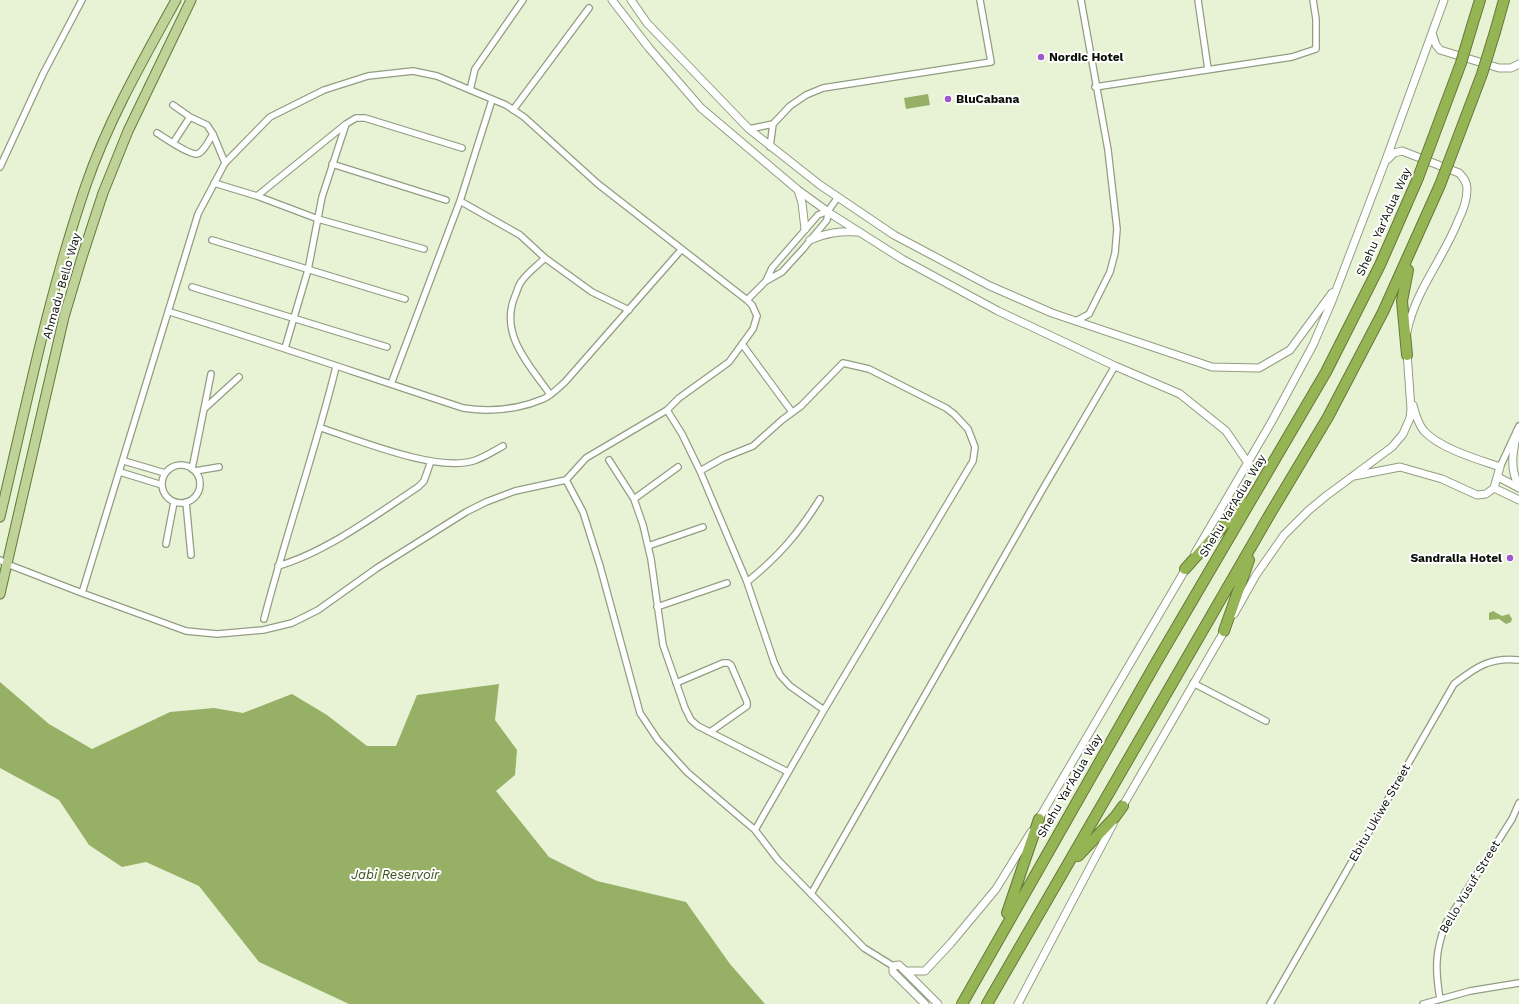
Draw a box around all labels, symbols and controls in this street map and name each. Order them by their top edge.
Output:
place label: Nordic Hotel [1049,50,1124,64]
marker: Nordic Hotel [1036,52,1046,62]
place label: BluCabana [956,92,1019,106]
marker: BluCabana [943,94,953,104]
street label: Shehu Yar'Adua Way [1354,165,1414,279]
street label: Ahmadu Bello Way [40,231,84,341]
street label: Shehu Yar'Adua Way [1197,452,1269,560]
place label: Sandralia Hotel [1410,551,1502,565]
marker: Sandralia Hotel [1505,553,1515,563]
street label: Shehu Yar'Adua Way [1034,732,1106,840]
street label: Ebitu Ukiwe Street [1346,762,1414,864]
street label: Bello Yusuf Street [1437,838,1503,936]
water label: Jabi Reservoir [351,867,439,883]

